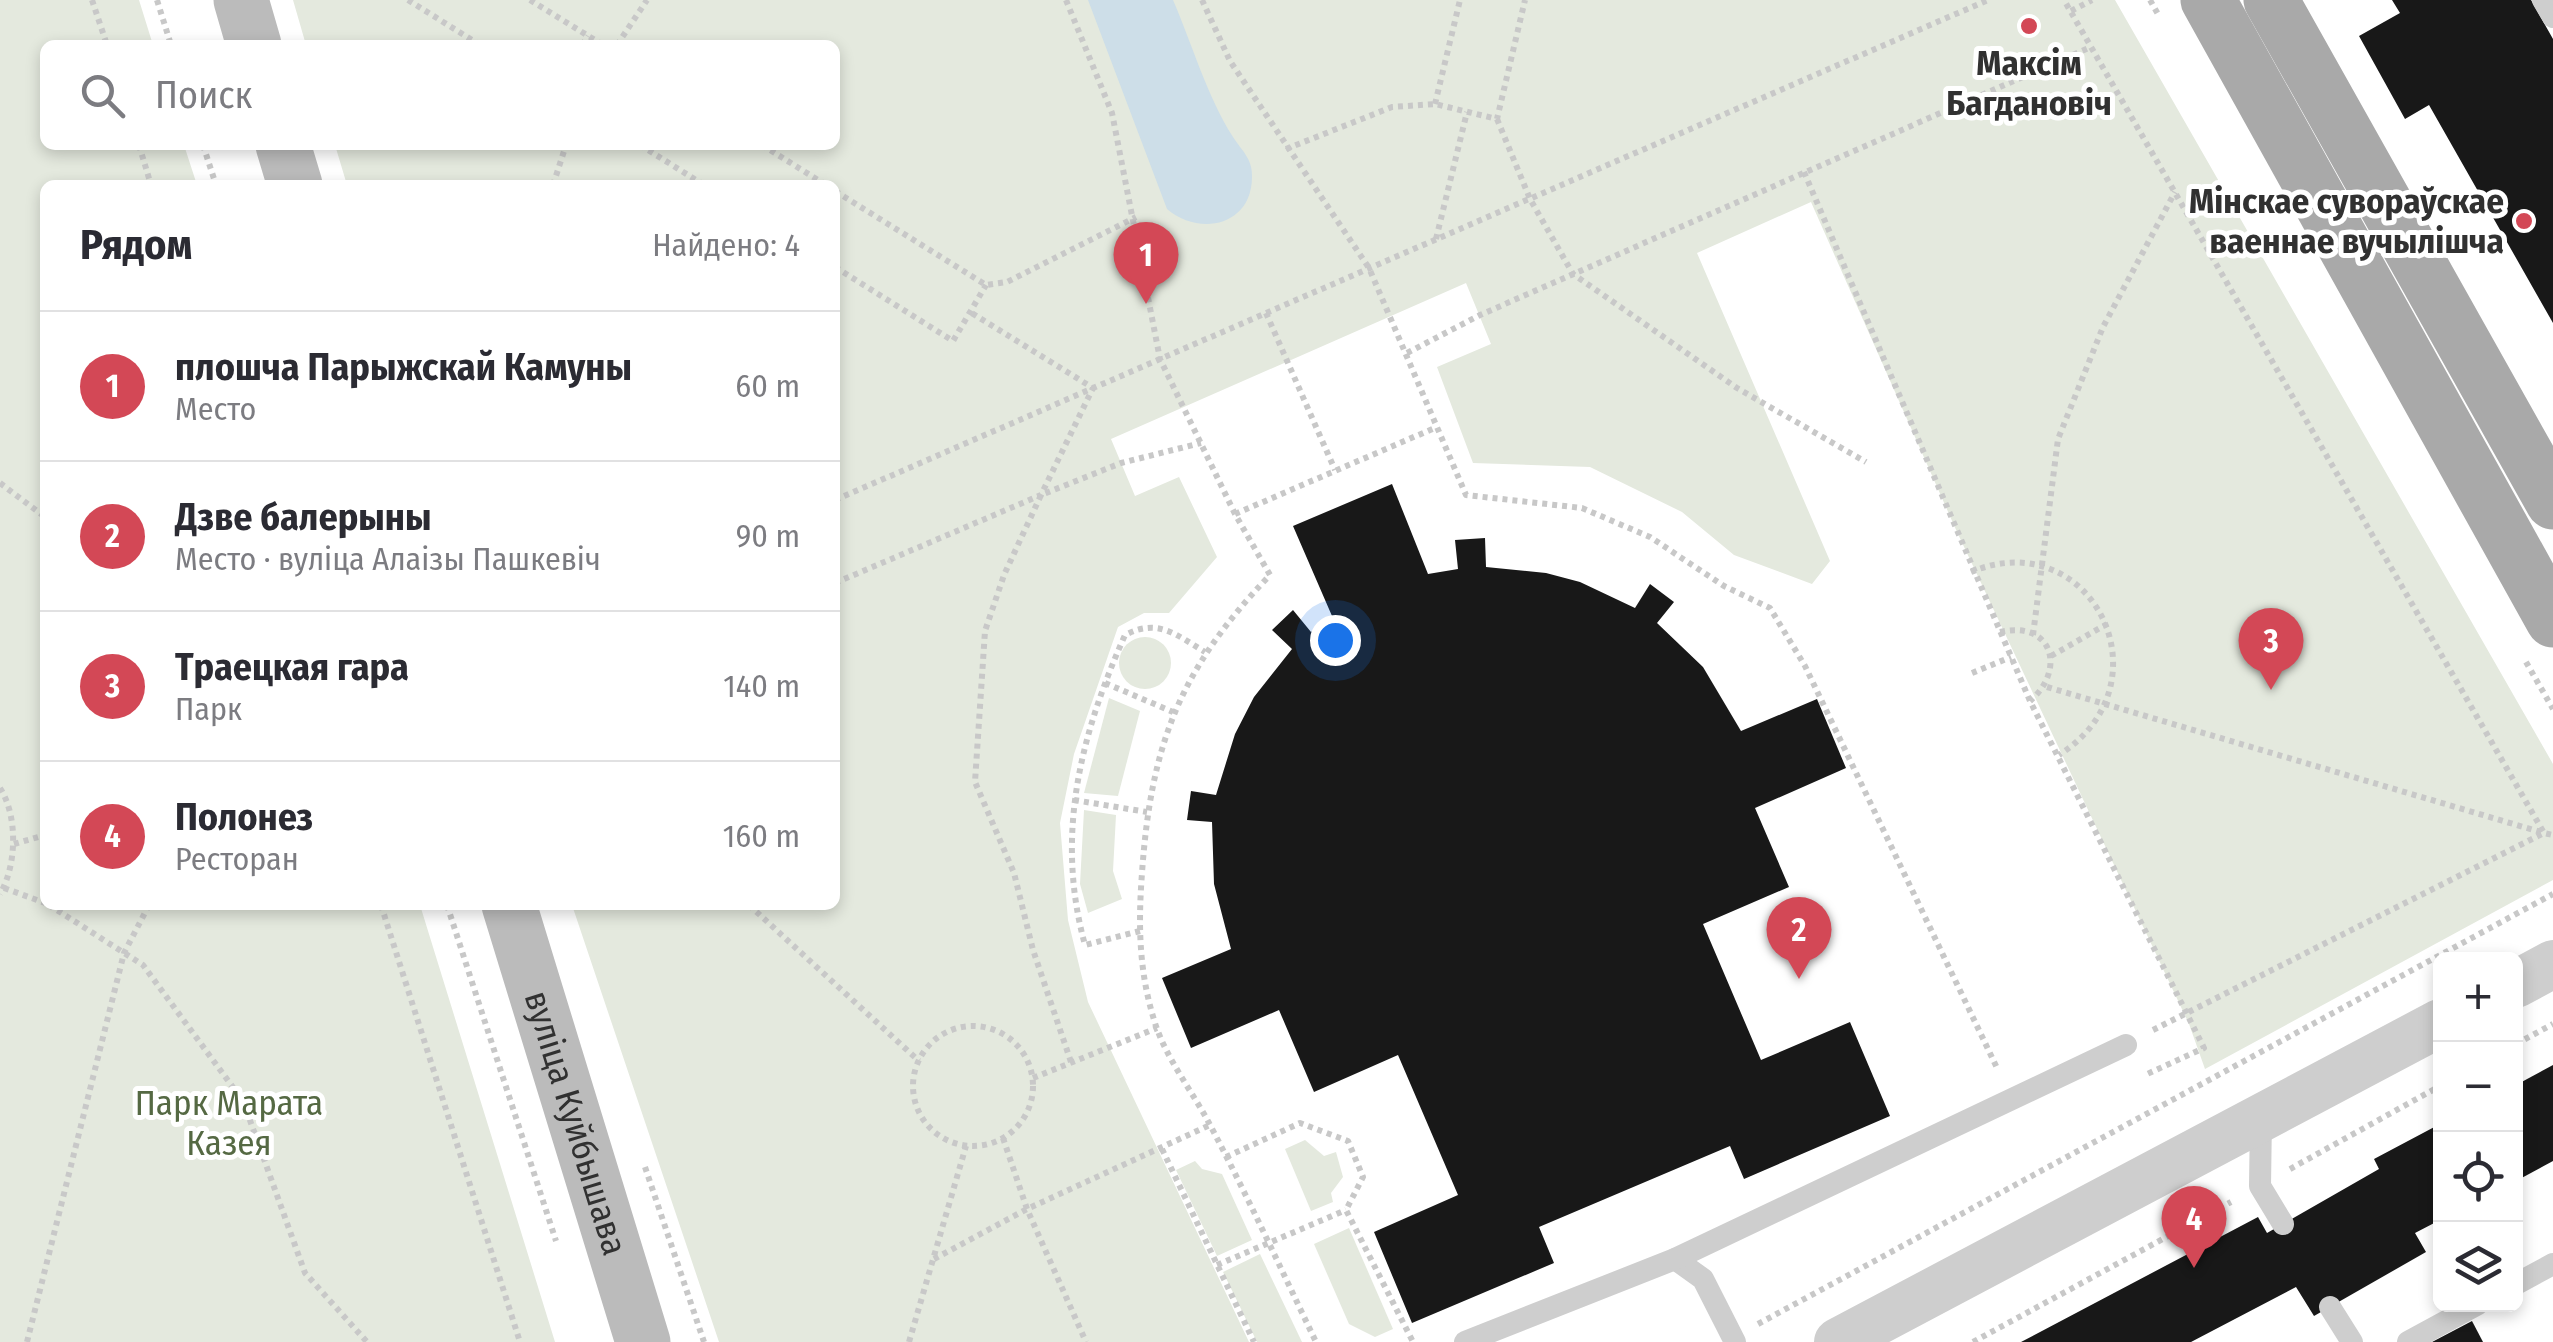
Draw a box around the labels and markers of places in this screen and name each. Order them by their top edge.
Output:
marker: Максім Багдановіч [2018,15,2040,37]
place label: Максім Багдановіч [1946,42,2112,124]
place label: Мінскае сувораўскае ваеннае вучылішча [2189,180,2504,262]
marker: Мінскае сувораўскае ваеннае вучылішча [2513,210,2535,232]
pin: 1 [1114,222,1178,304]
pin: 3 [2238,608,2304,690]
pin: 2 [1766,896,1832,979]
pin: 4 [2162,1186,2226,1268]

